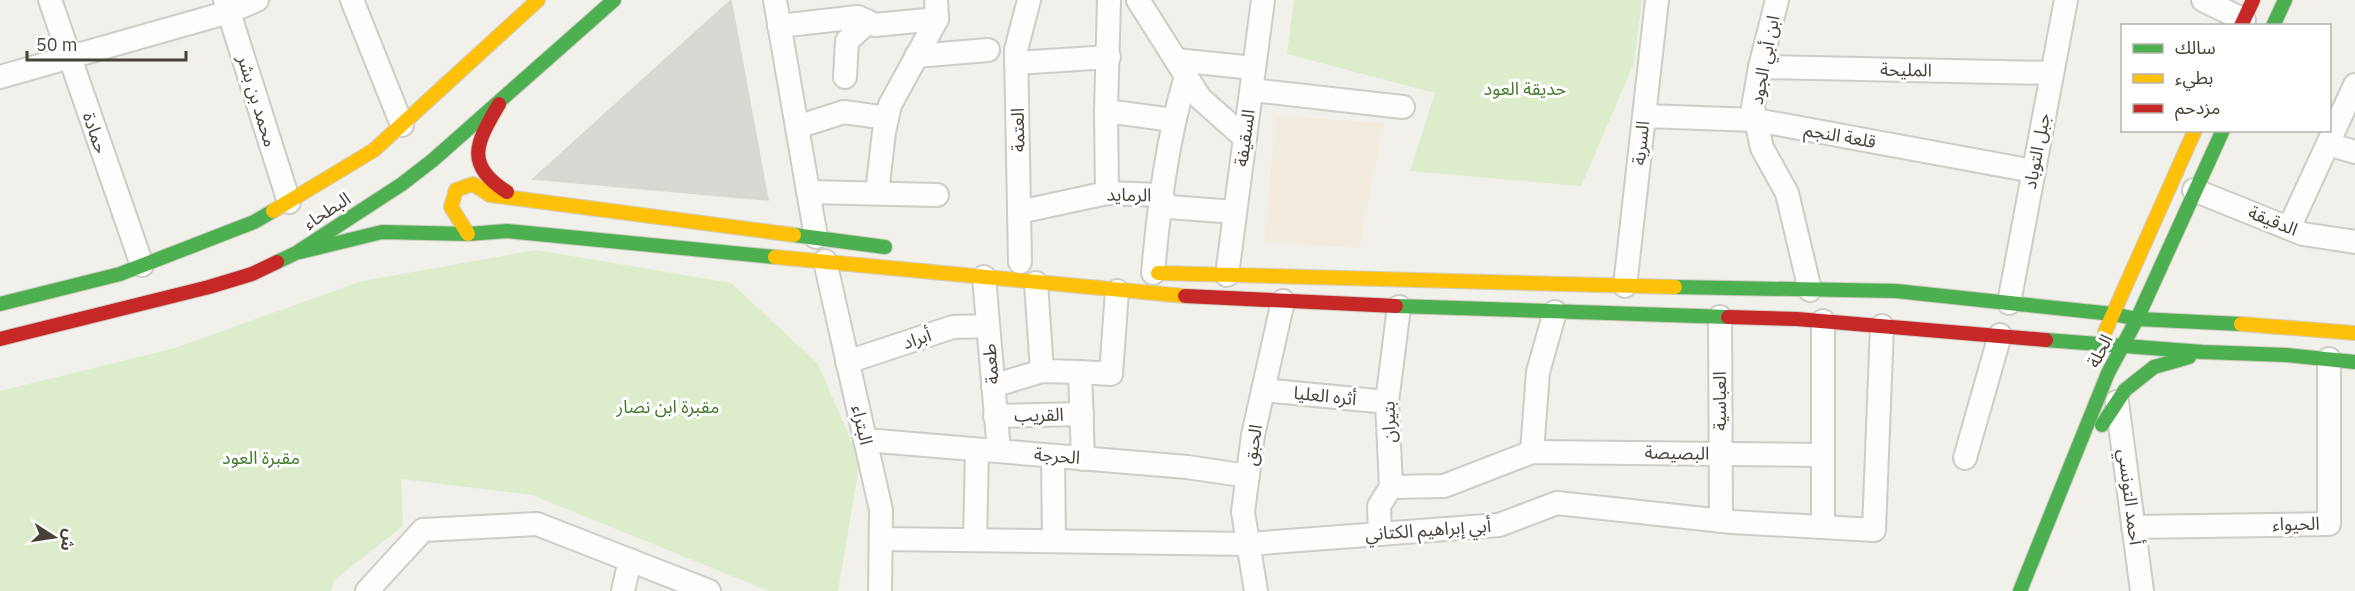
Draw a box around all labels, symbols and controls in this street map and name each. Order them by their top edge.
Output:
street label: ابن أبي الجود [1745,13,1787,107]
scale bar [27,24,186,62]
legend [2121,24,2331,132]
text: 50 m [36,33,78,56]
text: سالك [2175,36,2216,59]
street label: محمد بن بشر [232,51,282,149]
street label: المليحة [1880,58,1932,81]
text: بطيء [2175,66,2213,91]
park label: حديقة العود [1484,77,1566,100]
text: مزدحم [2175,96,2220,121]
street label: العتمة [1006,108,1029,152]
street label: السقيفة [1229,108,1260,168]
street label: حمادة [78,109,113,156]
street label: جبل التوباد [2018,111,2055,191]
street label: قلعة النجم [1802,118,1878,155]
street label: السربة [1627,120,1654,166]
street label: الرمايد [1106,183,1152,206]
street label: البطحاء [299,187,355,234]
street label: الدقيقة [2245,200,2301,241]
street label: أبراد [900,323,934,354]
street label: الحلة [2081,330,2118,371]
street label: طعمة [977,343,1004,385]
street label: العباسية [1708,371,1731,431]
street label: أثره العليا [1292,381,1358,410]
park label: مقبرة ابن نصار [616,395,719,418]
street label: بتيران [1376,401,1401,443]
street label: البتراء [847,403,878,447]
street label: القريب [1014,403,1064,426]
street label: الحبق [1238,423,1267,467]
street label: البصيصة [1644,440,1710,465]
street label: الحرجة [1033,442,1081,469]
park label: مقبرة العود [222,446,300,469]
street label: أحمد التونسي [2111,448,2148,547]
north arrow [24,507,84,567]
street label: الحيواء [2272,512,2320,535]
street label: أبي إبراهيم الكتاني [1364,514,1492,548]
text: ش [57,527,81,553]

